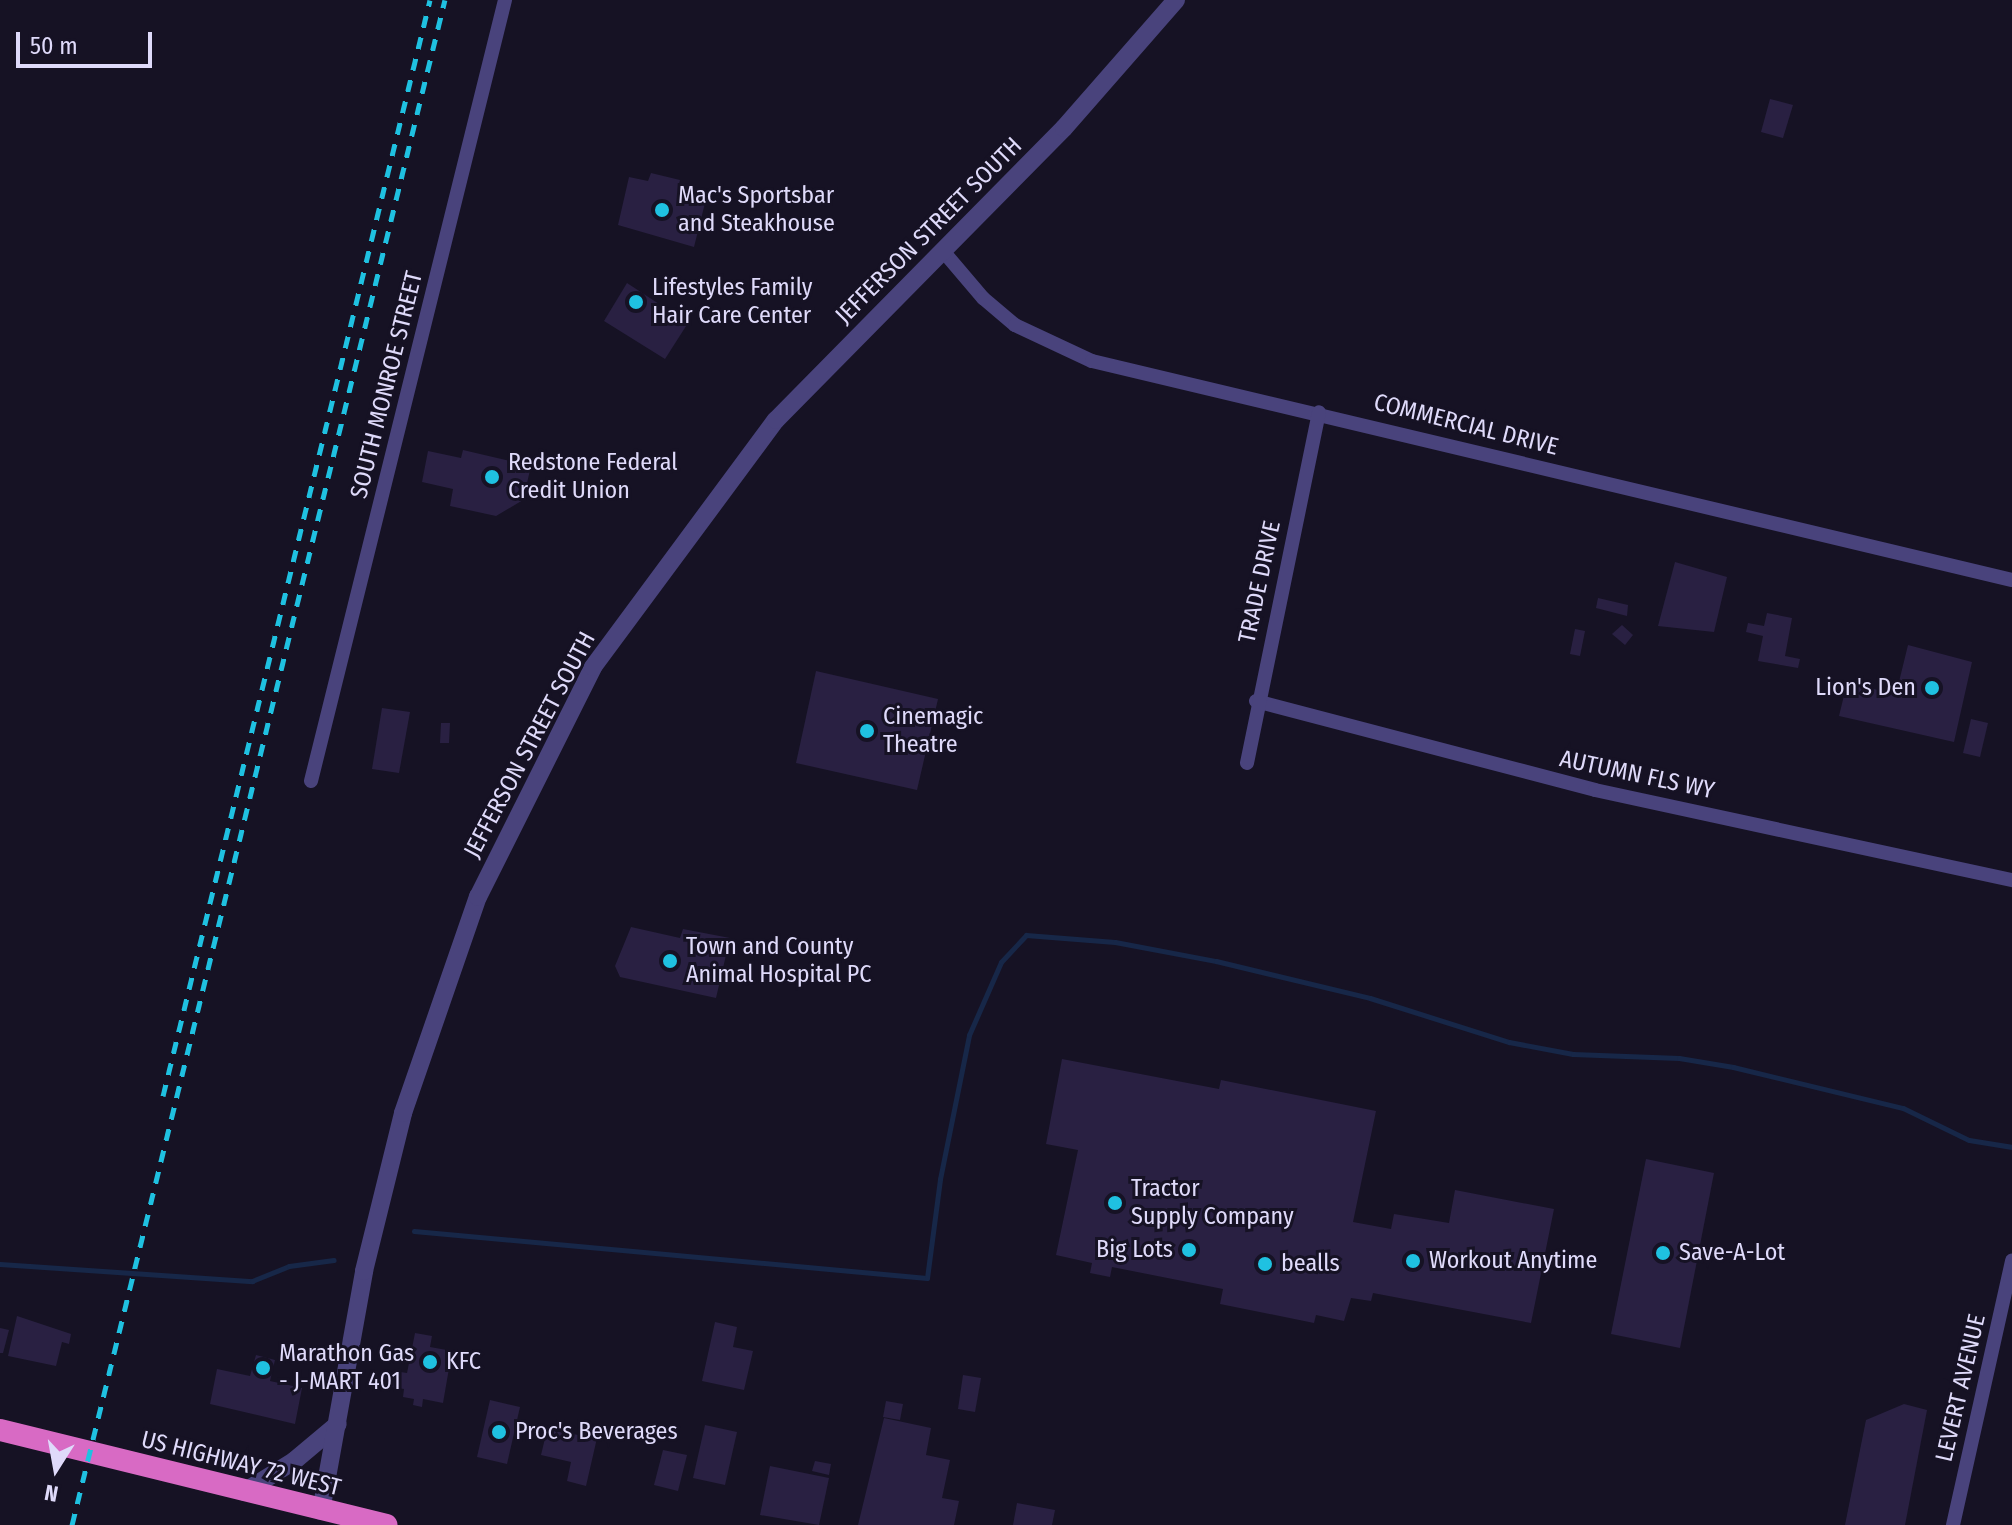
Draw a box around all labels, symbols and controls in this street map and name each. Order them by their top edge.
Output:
scale bar [20,16,156,66]
text: 50 m [30,32,78,60]
street label: JEFFERSON STREET SOUTH [830,132,1028,330]
place label: Mac's Sportsbar and Steakhouse [678,182,835,238]
marker: Mac's Sportsbar and Steakhouse [653,201,671,219]
street label: SOUTH MONROE STREET [345,269,429,501]
place label: Lifestyles Family Hair Care Center [652,274,812,330]
marker: Lifestyles Family Hair Care Center [627,293,645,311]
street label: COMMERCIAL DRIVE [1371,388,1561,462]
place label: Redstone Federal Credit Union [508,449,678,505]
marker: Redstone Federal Credit Union [483,468,501,486]
street label: TRADE DRIVE [1233,518,1287,646]
street label: JEFFERSON STREET SOUTH [458,627,602,863]
place label: Lion's Den [1815,674,1916,702]
marker: Lion's Den [1923,679,1941,697]
place label: Cinemagic Theatre [883,703,983,759]
marker: Cinemagic Theatre [858,722,876,740]
street label: AUTUMN FLS WY [1557,745,1717,805]
place label: Town and County Animal Hospital PC [686,933,871,989]
marker: Town and County Animal Hospital PC [661,952,679,970]
place label: Tractor Supply Company [1131,1175,1294,1231]
marker: Tractor Supply Company [1106,1194,1124,1212]
place label: Big Lots [1096,1236,1173,1264]
place label: Save-A-Lot [1679,1239,1785,1267]
marker: Big Lots [1180,1241,1198,1259]
marker: Save-A-Lot [1654,1244,1672,1262]
place label: Workout Anytime [1429,1247,1597,1275]
place label: bealls [1281,1250,1340,1278]
marker: Workout Anytime [1404,1252,1422,1270]
marker: bealls [1256,1255,1274,1273]
street label: LEVERT AVENUE [1930,1311,1992,1465]
place label: Marathon Gas - J-MART 401 [279,1340,414,1396]
place label: KFC [446,1348,481,1376]
marker: KFC [421,1353,439,1371]
marker: Marathon Gas - J-MART 401 [254,1359,272,1377]
place label: Proc's Beverages [515,1418,678,1446]
marker: Proc's Beverages [490,1423,508,1441]
street label: US HIGHWAY 72 WEST [138,1425,344,1503]
north arrow [16,1429,96,1509]
text: N [42,1479,60,1508]

